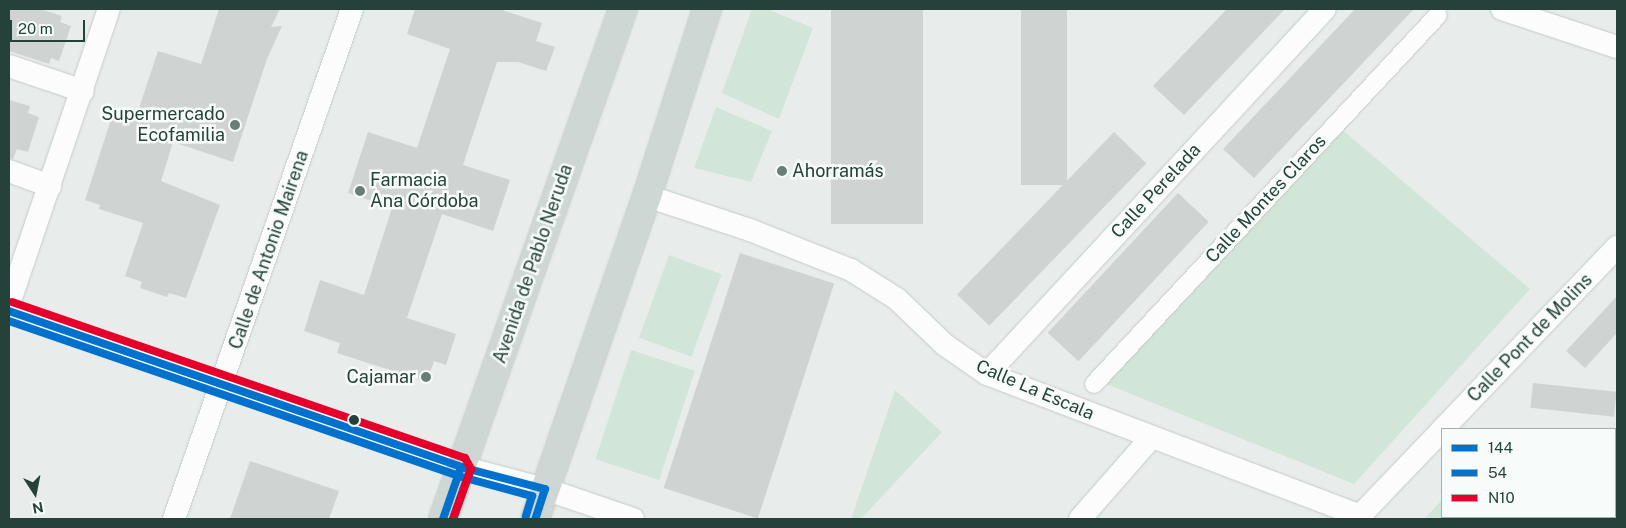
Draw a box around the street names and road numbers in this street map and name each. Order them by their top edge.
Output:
street label: Calle Montes Claros [1201,130,1331,268]
street label: Calle Perelada [1107,139,1205,243]
street label: Calle de Antonio Mairena [225,148,313,352]
street label: Avenida de Pablo Neruda [489,162,577,366]
street label: Calle Pont de Molins [1463,269,1597,407]
street label: Calle La Escala [973,355,1097,425]

